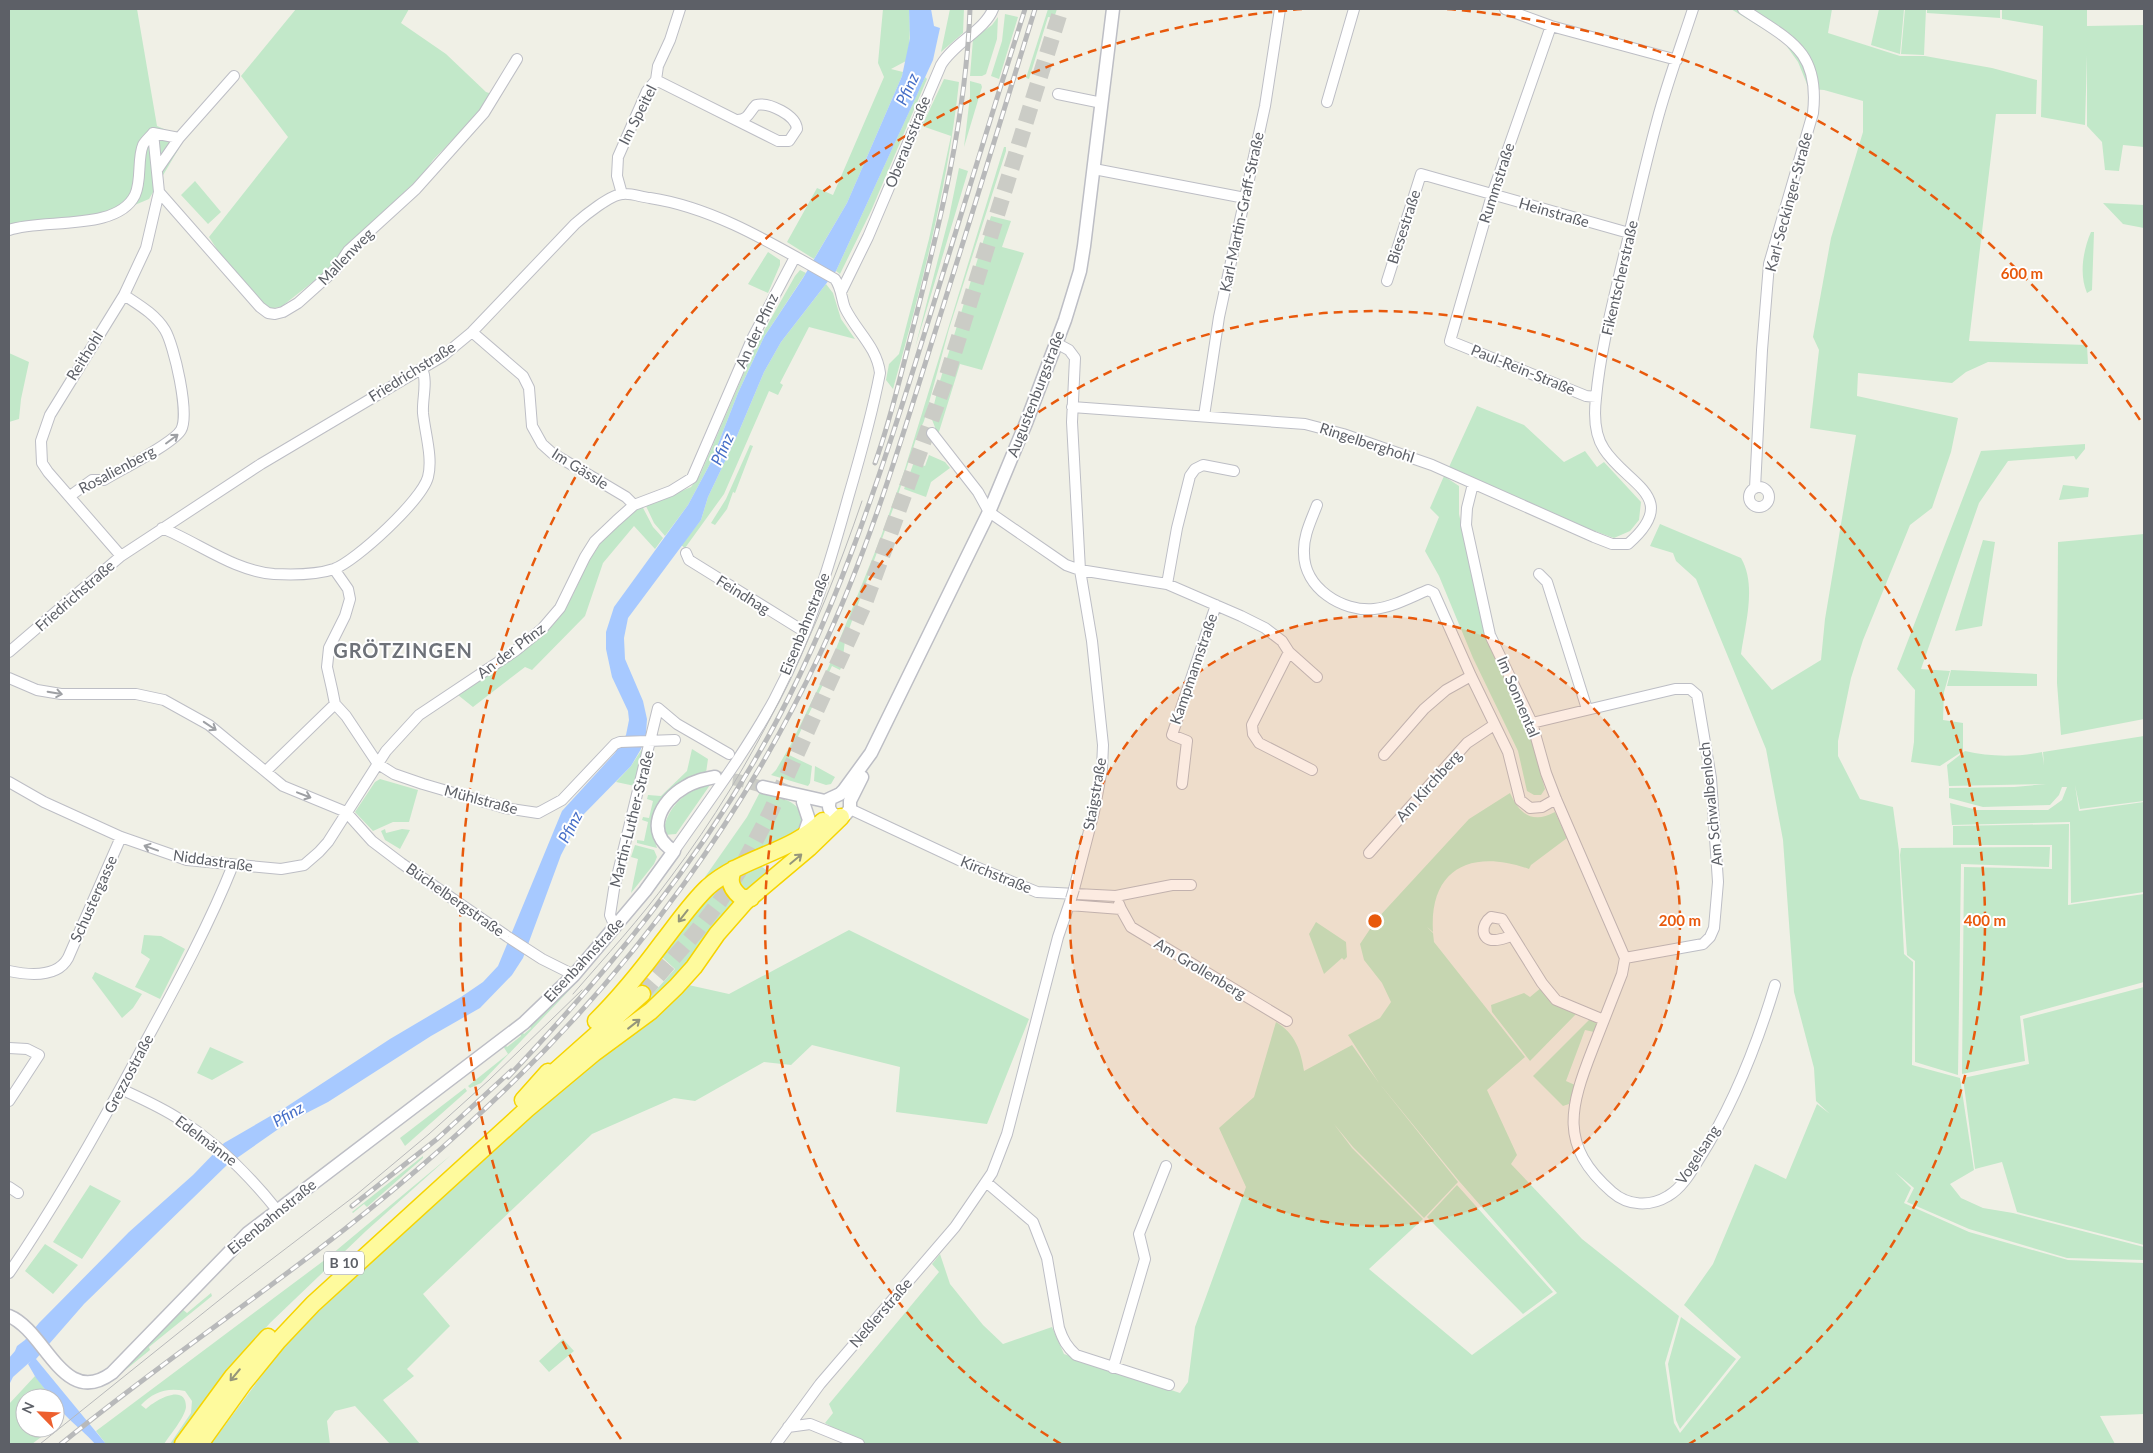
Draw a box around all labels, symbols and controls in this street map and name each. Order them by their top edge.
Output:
water label: Pfinz [891,70,922,108]
street label: Im Speitel [614,82,660,148]
street label: Oberausstraße [881,93,934,190]
street label: Karl-Martin-Graff-Straße [1215,130,1267,293]
street label: Karl-Seckinger-Straße [1761,130,1815,273]
street label: Rummstraße [1475,140,1518,225]
street label: Biesestraße [1383,187,1423,266]
street label: Heinstraße [1517,193,1592,231]
street label: Fikentscherstraße [1597,218,1641,337]
street label: Mallenweg [314,224,377,288]
text: 600 m [2001,264,2043,282]
street label: An der Pfinz [731,290,781,371]
street label: Reithohl [62,328,106,383]
street label: Augustenburgstraße [1003,328,1067,459]
street label: Friedrichstraße [365,337,458,405]
street label: Paul-Rein-Straße [1469,340,1578,398]
street label: Ringelberghohl [1318,418,1417,466]
water label: Pfinz [706,430,737,468]
one-way arrow [165,434,179,444]
street label: Rosalienberg [75,441,158,497]
street label: Im Gässle [549,444,612,493]
street label: Friedrichstraße [31,556,118,635]
street label: Eisenbahnstraße [775,570,833,677]
street label: Feindhag [713,571,774,618]
street label: Kampmannstraße [1166,611,1220,726]
street label: An der Pfinz [473,619,548,682]
district label: GRÖTZINGEN [333,638,473,662]
street label: Im Sonnental [1494,653,1544,740]
one-way arrow [46,688,62,698]
one-way arrow [202,721,216,731]
street label: Am Schwalbenloch [1695,741,1725,867]
street label: Am Kirchberg [1391,746,1465,825]
street label: Martin-Luther-Straße [605,748,657,889]
street label: Staigstraße [1079,756,1109,831]
street label: Mühlstraße [443,781,520,817]
one-way arrow [296,790,311,800]
water label: Pfinz [553,808,586,846]
one-way arrow [144,843,159,852]
street label: Niddastraße [172,845,254,875]
street label: Schustergasse [66,852,120,945]
street label: Kirchstraße [958,852,1035,897]
one-way arrow [789,854,802,865]
street label: Büchelbergstraße [403,859,508,940]
one-way arrow [678,909,689,922]
text: 200 m [1659,911,1701,929]
text: 400 m [1964,911,2006,929]
centre of rings [1366,912,1384,930]
street label: Eisenbahnstraße [540,913,627,1005]
street label: Am Grollenberg [1151,934,1250,1003]
one-way arrow [627,1019,641,1029]
street label: Grezzostraße [100,1031,157,1116]
water label: Pfinz [269,1097,307,1130]
street label: Edelmänne [172,1111,241,1169]
street label: Vogelsang [1671,1121,1723,1187]
street label: Eisenbahnstraße [223,1175,319,1257]
road number: B 10 [324,1252,364,1274]
street label: Neßlerstraße [845,1274,915,1351]
one-way arrow [230,1368,241,1381]
north arrow [15,1388,65,1438]
text: N [18,1399,38,1416]

